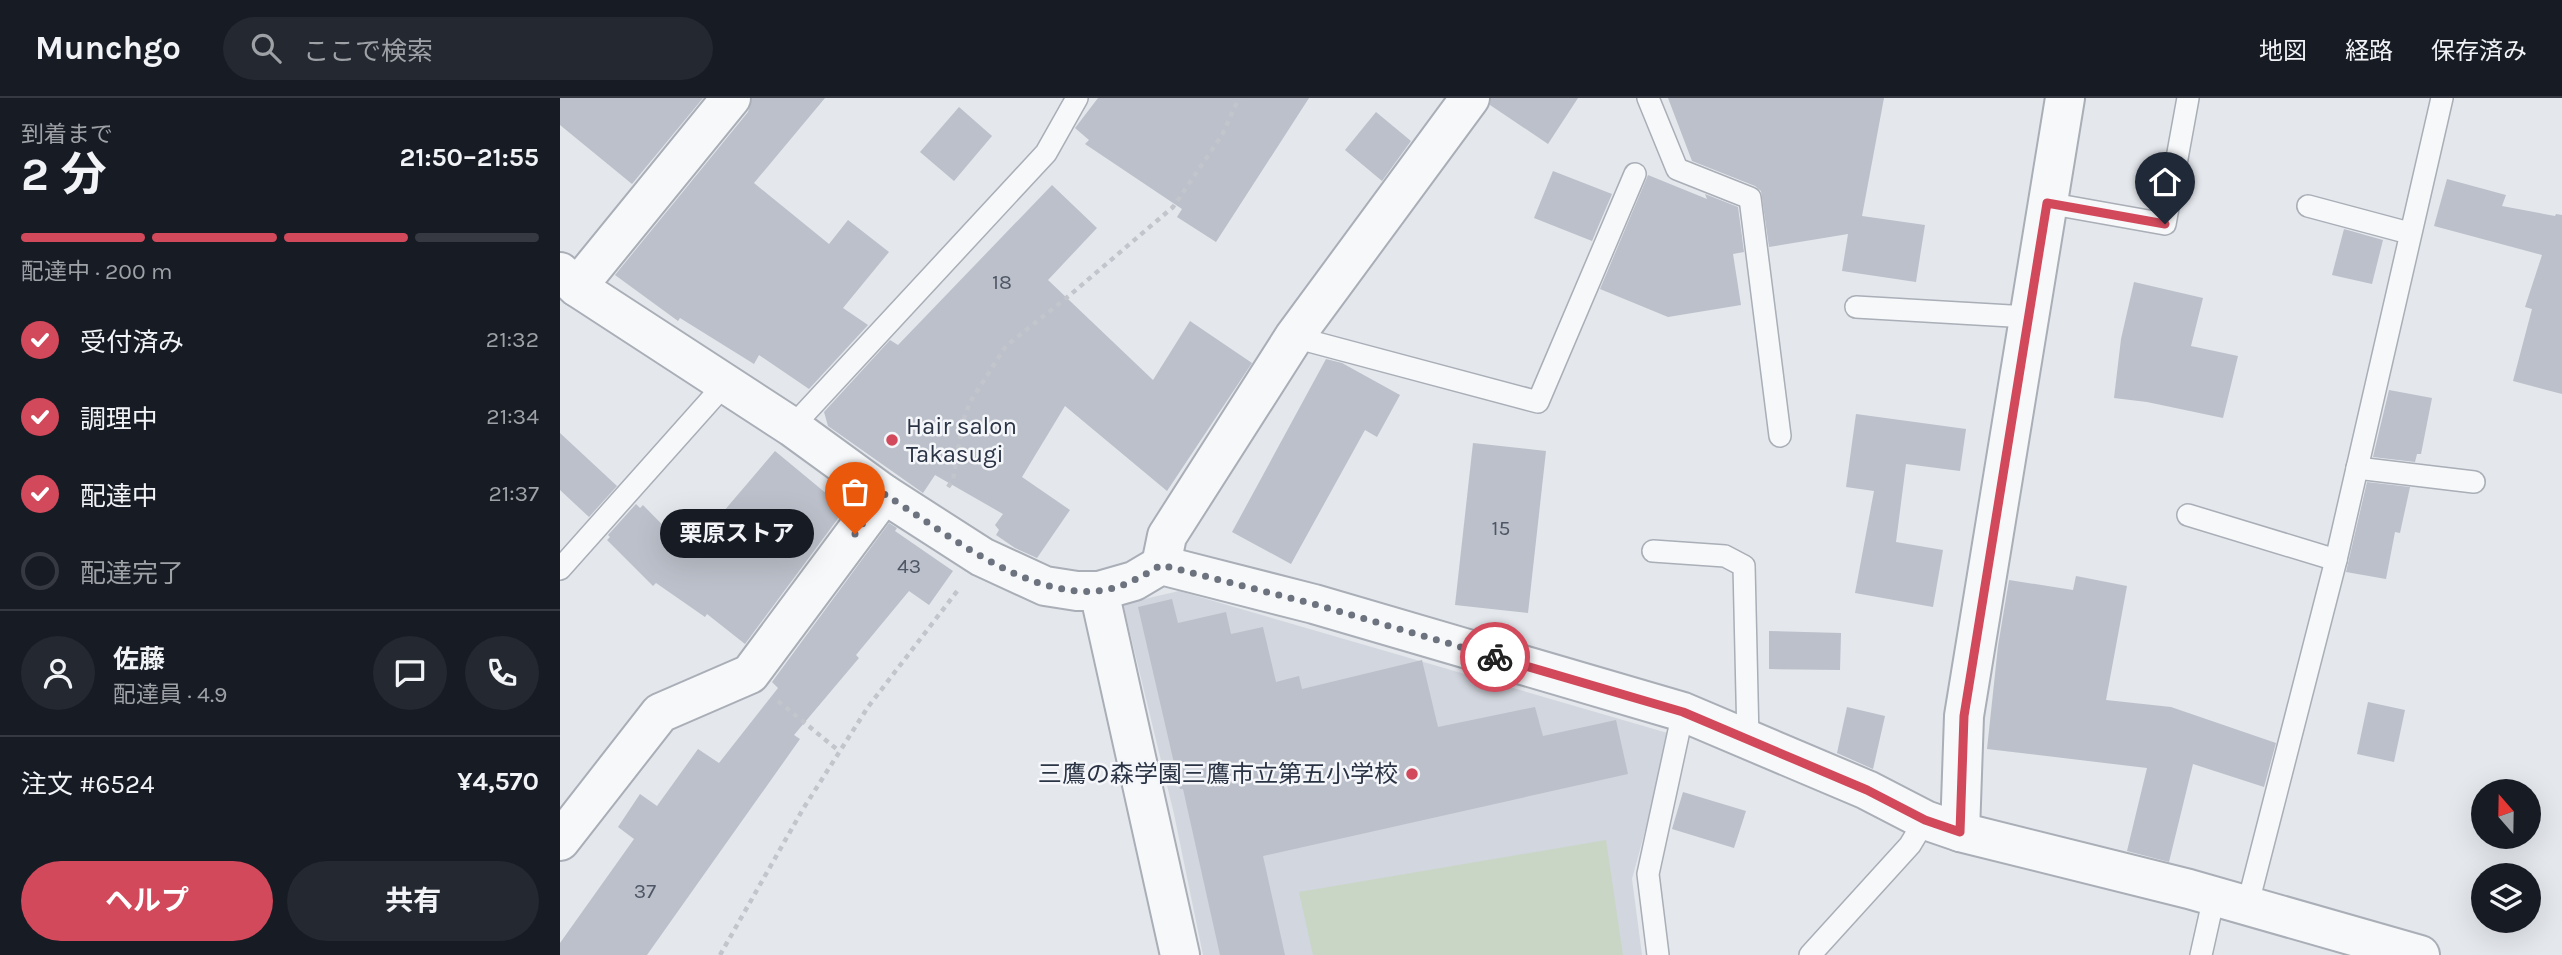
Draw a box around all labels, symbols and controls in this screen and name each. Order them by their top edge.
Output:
search box [223,17,713,80]
text: Munchgo [35,29,181,67]
icon: search [247,29,285,67]
text: ここで検索 [303,36,433,67]
text: 地図 [2259,37,2307,65]
text: 経路 [2345,37,2393,65]
text: 保存済み [2431,37,2527,65]
text: 到着まで [21,121,113,148]
text: 21:50–21:55 [399,142,539,173]
text: 2 分 [21,148,106,202]
pin [2135,152,2195,224]
icon: home [2146,163,2184,201]
text: 配達中 · 200 m [21,258,173,285]
house number: 18 [992,270,1012,294]
icon: check [21,321,59,359]
text: 21:32 [486,326,539,353]
text: 受付済み [80,327,184,358]
icon: check [21,398,59,436]
text: 21:34 [486,403,539,430]
text: 調理中 [80,404,158,435]
place label: Hair salon Takasugi [906,412,1017,468]
marker: Hair salon Takasugi [884,432,900,448]
pin [825,462,885,534]
icon: bag [836,473,874,511]
icon: check [21,475,59,513]
text: 21:37 [488,480,539,507]
text: 配達中 [80,481,158,512]
callout: 栗原ストア [659,510,813,558]
house number: 15 [1492,516,1510,540]
text: 栗原ストア [680,520,795,547]
house number: 43 [897,554,921,578]
text: 配達完了 [80,558,184,589]
courier [1460,622,1530,692]
button: person [21,636,95,710]
button: chat [373,636,447,710]
button: phone [465,636,539,710]
icon: bike [1476,638,1514,676]
text: 佐藤 [113,644,165,675]
text: 配達員 · 4.9 [113,681,227,708]
place label: 三鷹の森学園三鷹市立第五小学校 [1038,760,1398,788]
text: ¥4,570 [457,766,539,797]
marker: 三鷹の森学園三鷹市立第五小学校 [1404,766,1420,782]
text: 注文 #6524 [21,769,155,800]
north arrow [2471,779,2541,849]
map controls [2471,779,2541,933]
button: ヘルプ [21,861,273,941]
button: 共有 [287,861,539,941]
button: layers [2471,863,2541,933]
house number: 37 [634,879,656,903]

